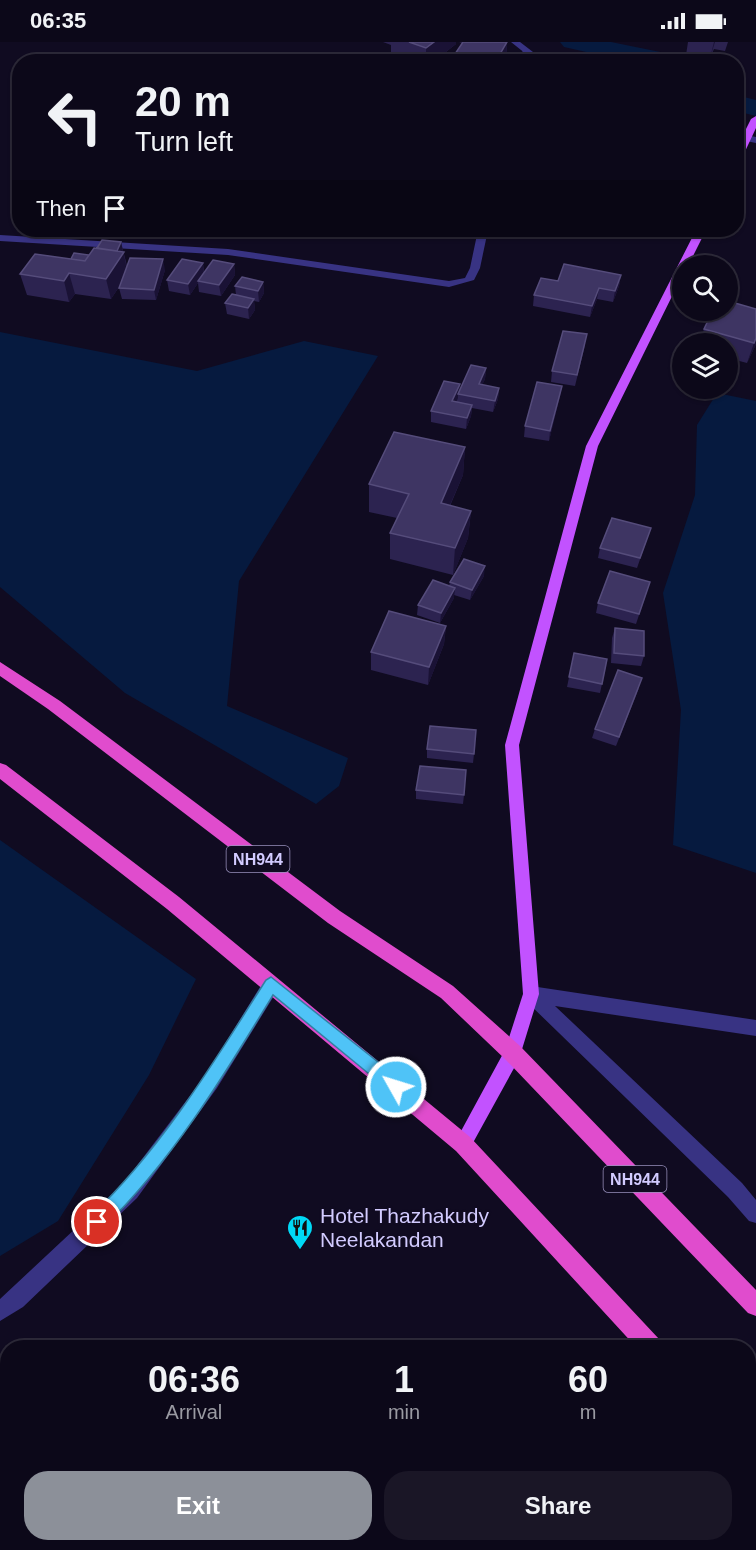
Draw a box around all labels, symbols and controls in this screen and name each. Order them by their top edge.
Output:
text: 06:35 [30,8,86,33]
icon: left [36,78,114,156]
text: 20 m [135,78,231,125]
text: Turn left [135,127,233,157]
icon: arrive [98,192,131,225]
text: Then [36,196,86,221]
map controls [672,255,738,399]
button: search [672,255,738,321]
button: layers [672,333,738,399]
road number: NH944 [226,846,290,872]
position arrow [364,1055,428,1119]
road number: NH944 [604,1166,666,1192]
pin [71,1196,122,1247]
place label: Hotel Thazhakudy Neelakandan [320,1204,489,1251]
icon: arrive [80,1205,113,1238]
restaurant icon: Hotel Thazhakudy Neelakandan [285,1213,315,1251]
text: 06:36 [148,1359,240,1400]
text: 1 [394,1359,414,1400]
text: 60 [568,1359,608,1400]
text: Arrival [166,1401,222,1423]
text: min [388,1401,420,1423]
text: m [580,1401,596,1423]
button: Exit [24,1471,372,1540]
button: Share [384,1471,732,1540]

